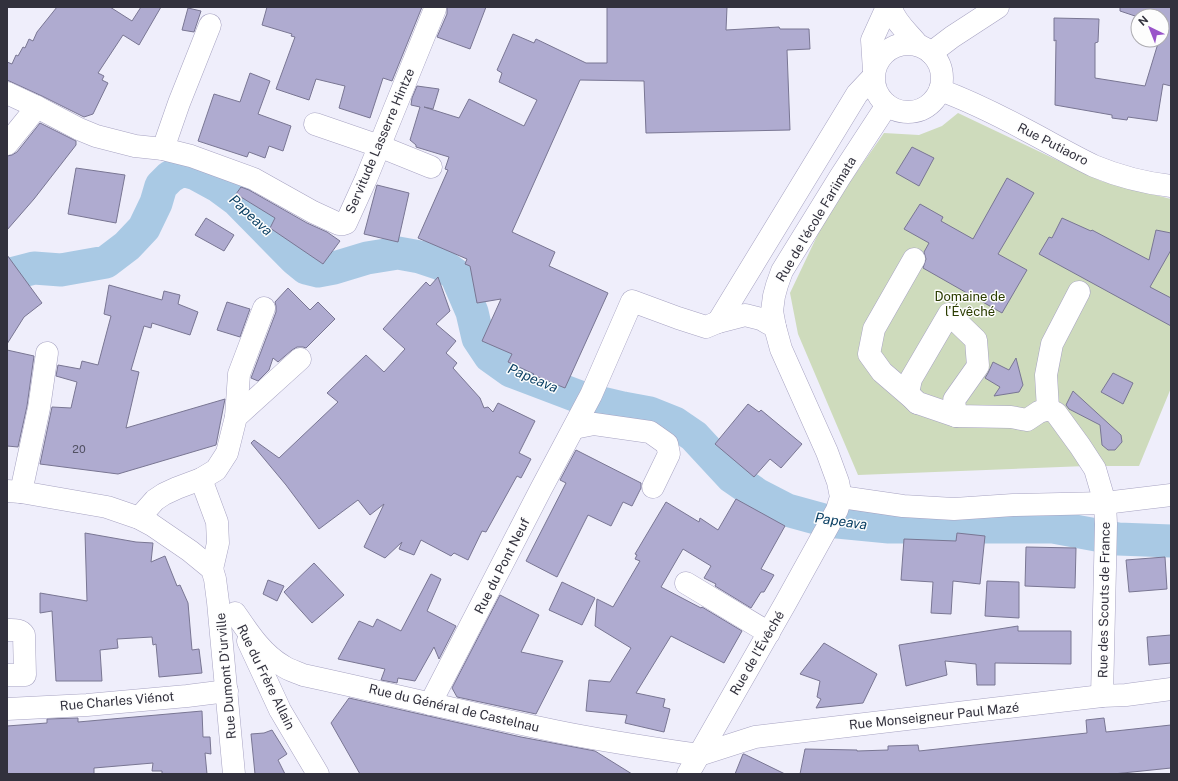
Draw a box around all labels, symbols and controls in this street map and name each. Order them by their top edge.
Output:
north arrow [1130,8,1170,48]
text: N [1136,13,1150,28]
street label: Servitude Lasserre Hintze [343,66,417,216]
street label: Rue Putiaoro [1015,120,1091,168]
street label: Rue de l'école Fariimata [773,154,859,284]
water label: Papeava [226,191,276,239]
park label: Domaine de l'Évêché [935,289,1005,319]
water label: Papeava [506,360,560,396]
house number: 20 [72,443,86,455]
water label: Papeava [814,509,868,533]
street label: Rue du Pont Neuf [471,516,533,616]
street label: Rue des Scouts de France [1095,522,1113,678]
street label: Rue de l'Évêché [726,608,787,698]
street label: Rue Dumont D'urville [213,612,239,740]
street label: Rue du Frère Allain [234,622,298,732]
street label: Rue du Général de Castelnau [367,681,541,735]
street label: Rue Charles Viénot [59,689,175,713]
street label: Rue Monseigneur Paul Mazé [848,700,1020,732]

